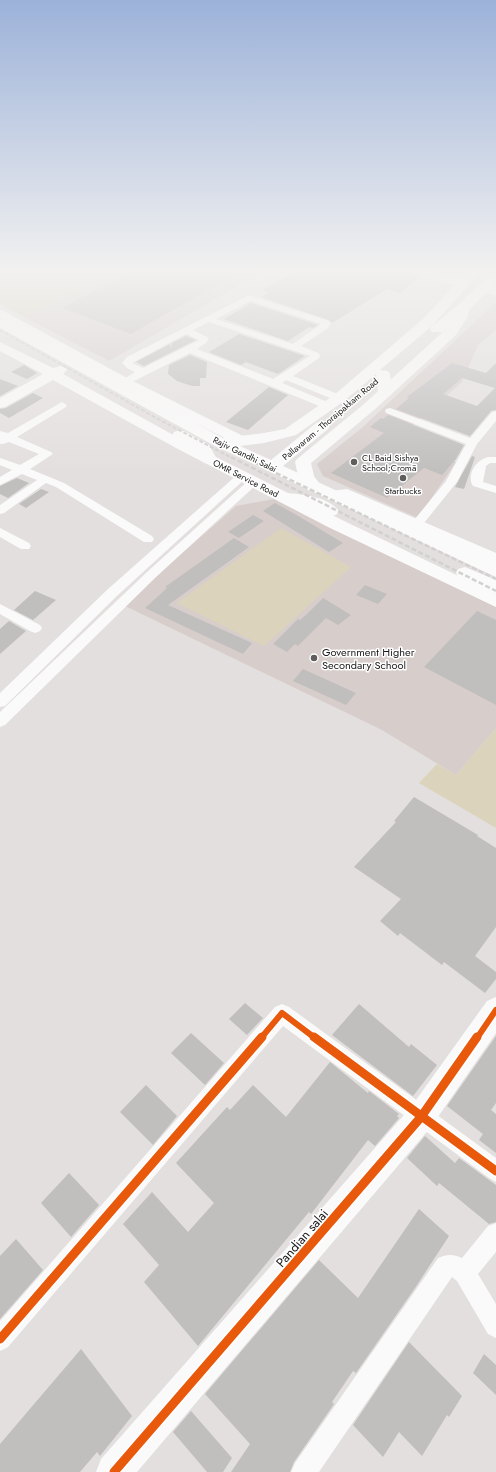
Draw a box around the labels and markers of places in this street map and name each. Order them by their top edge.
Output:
place label: CL Baid Sishya School;Cromā [362,451,418,474]
marker: CL Baid Sishya School;Cromā [349,457,359,467]
marker: Starbucks [398,473,408,483]
place label: Starbucks [385,484,421,497]
place label: Government Higher Secondary School [322,644,415,673]
marker: Government Higher Secondary School [309,653,319,663]

